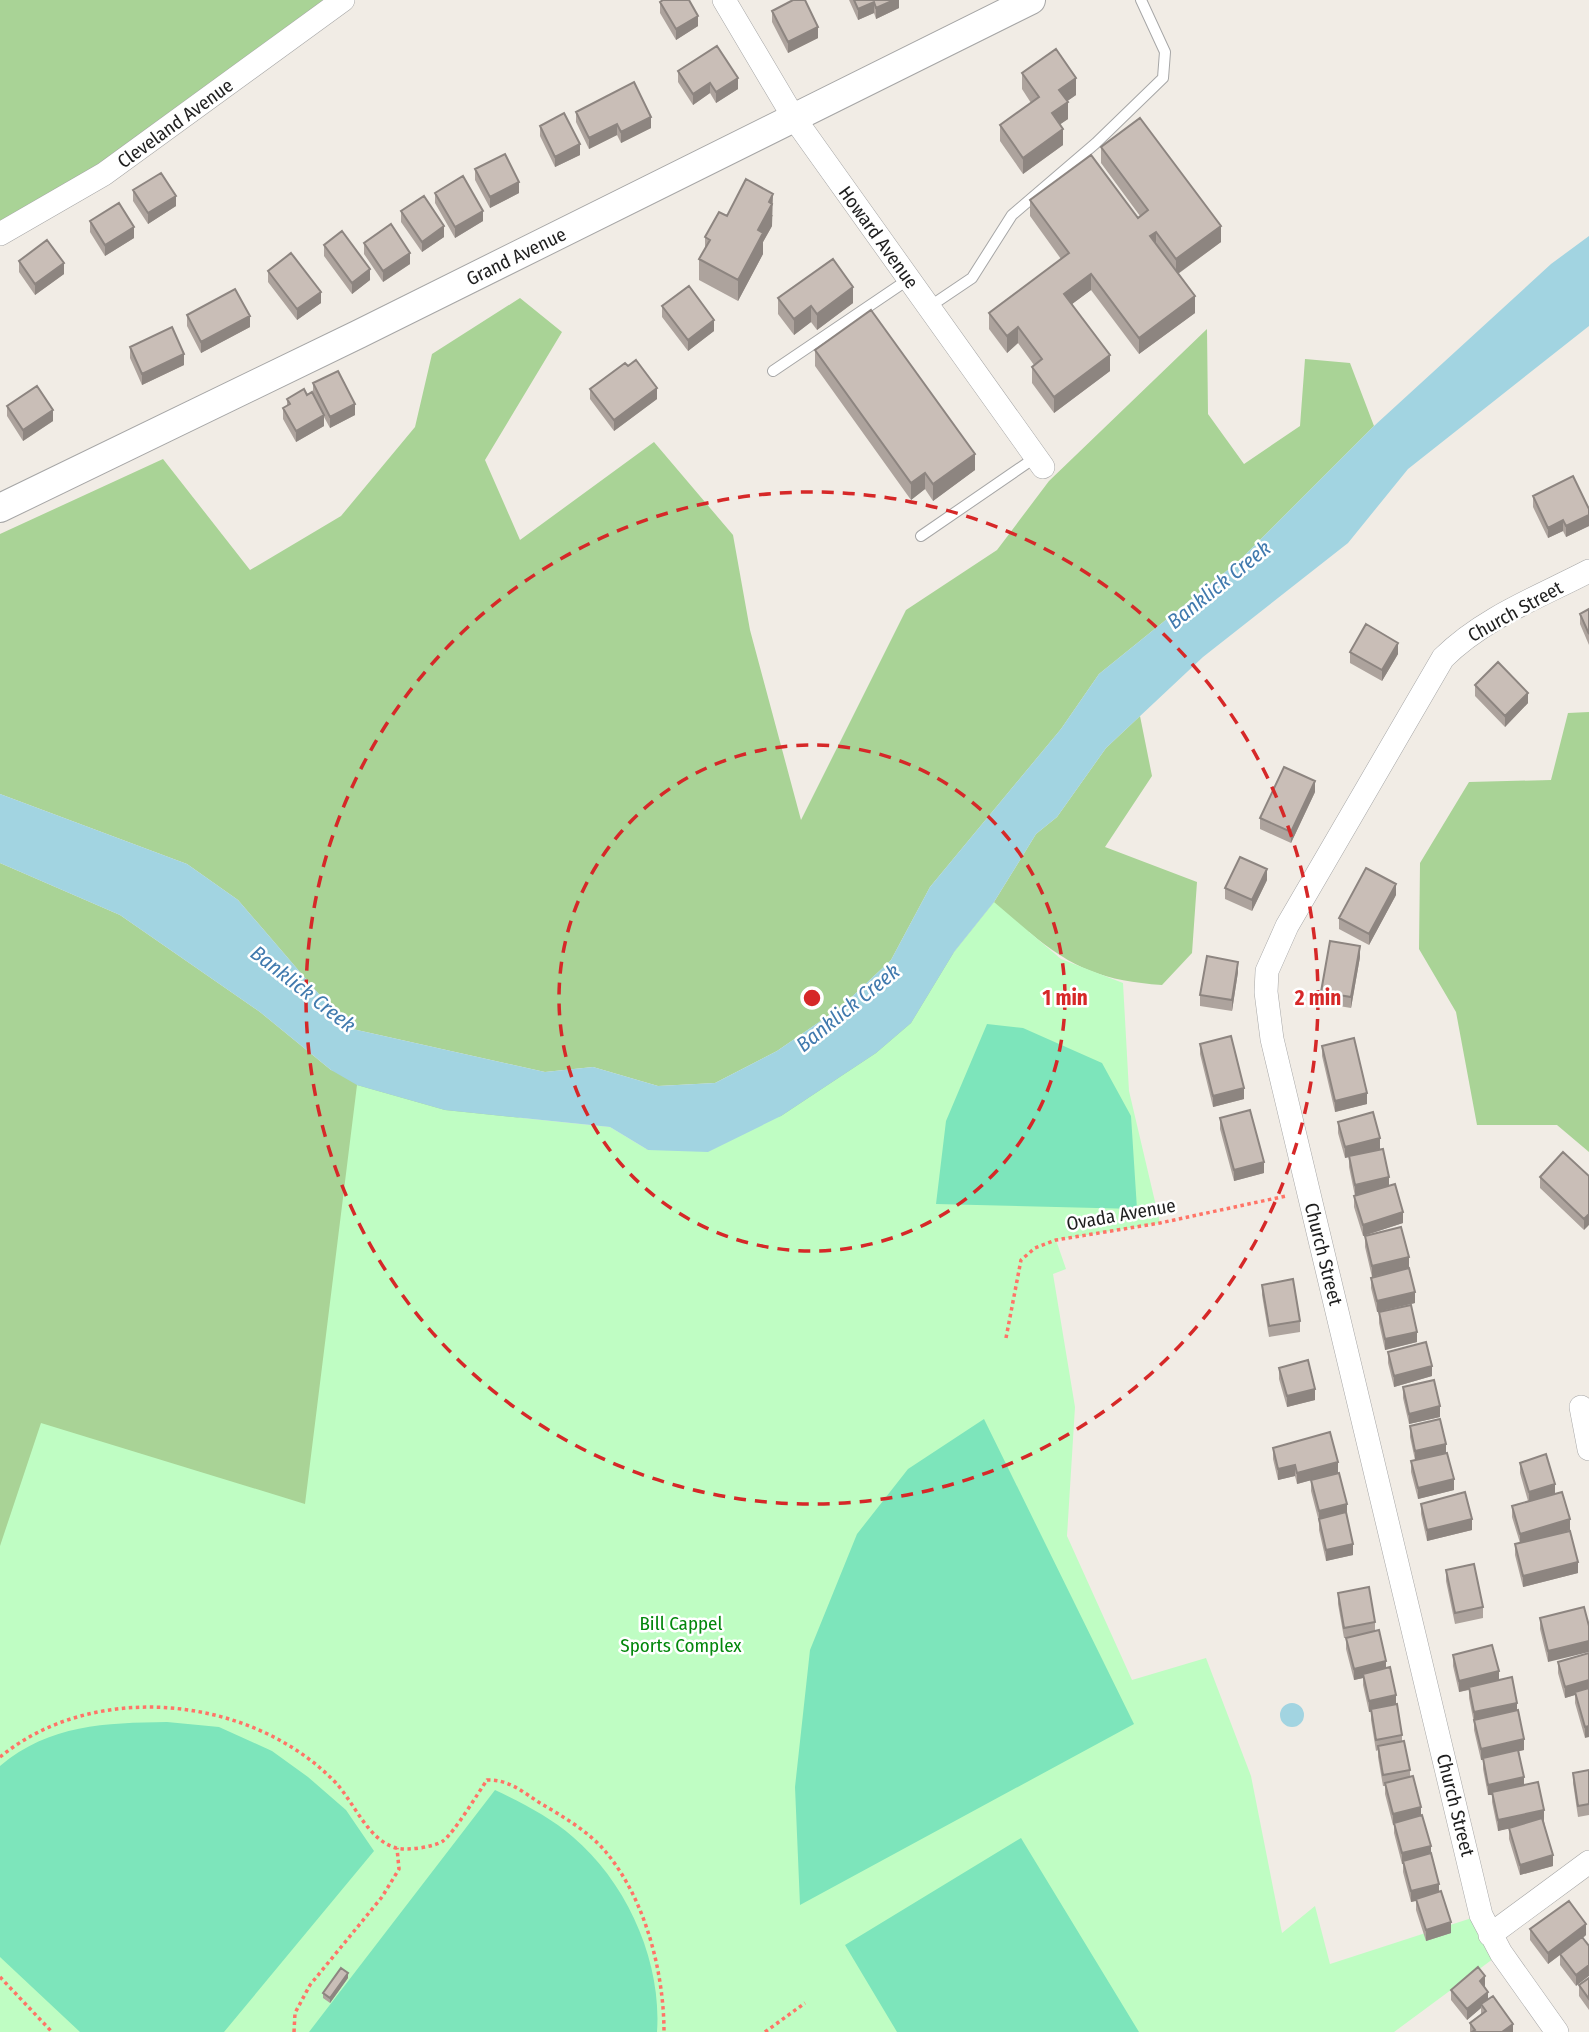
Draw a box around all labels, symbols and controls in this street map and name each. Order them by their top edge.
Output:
street label: Cleveland Avenue [113,74,238,173]
street label: Howard Avenue [834,182,923,293]
street label: Grand Avenue [463,222,570,290]
water label: Banklick Creek [1162,535,1276,635]
street label: Church Street [1464,576,1567,647]
water label: Banklick Creek [245,940,361,1038]
water label: Banklick Creek [791,958,905,1058]
text: 1 min [1042,985,1088,1011]
text: 2 min [1294,985,1341,1011]
centre of rings [800,986,824,1010]
street label: Ovada Avenue [1065,1194,1177,1235]
street label: Church Street [1300,1200,1348,1309]
park label: Bill Cappel Sports Complex [620,1612,742,1657]
street label: Church Street [1432,1751,1480,1860]

